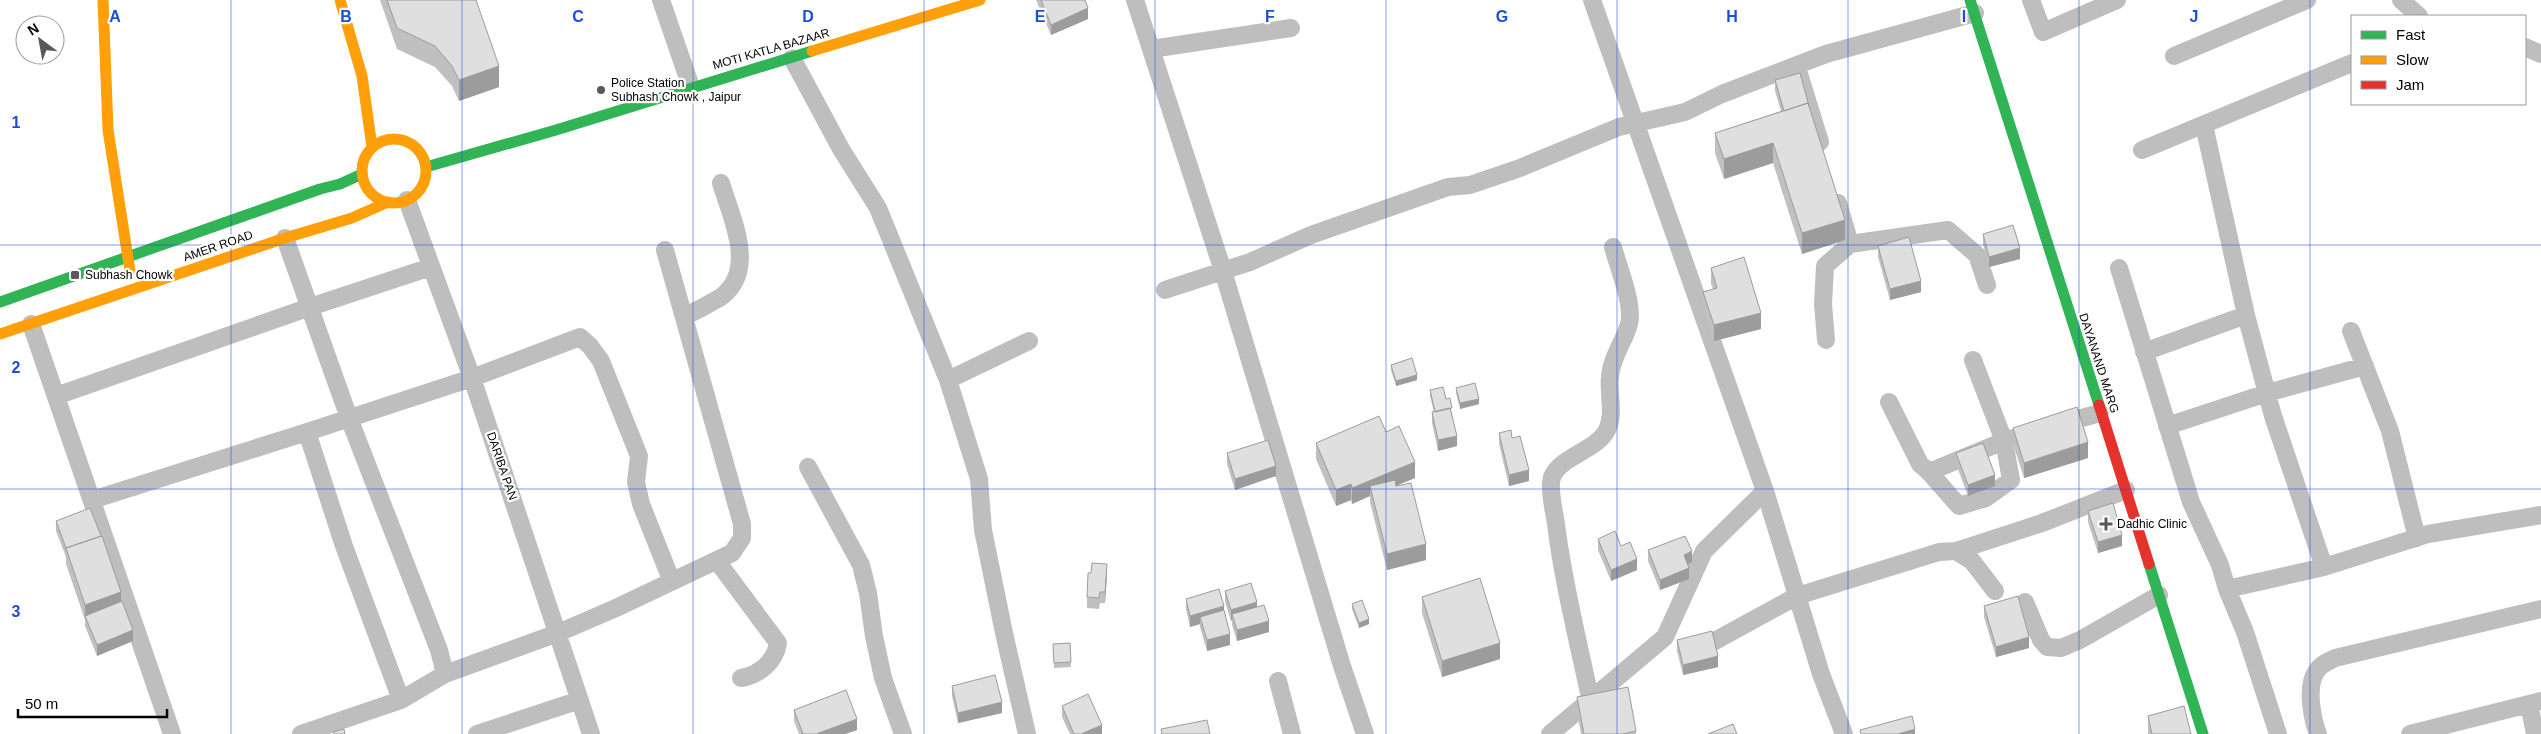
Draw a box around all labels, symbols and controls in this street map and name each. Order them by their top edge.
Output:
text: A [109,8,121,25]
text: B [340,8,352,25]
text: C [572,8,584,25]
text: D [802,8,814,25]
text: E [1035,8,1046,25]
text: F [1265,8,1275,25]
text: G [1496,8,1508,25]
text: H [1726,8,1738,25]
text: I [1962,8,1966,25]
text: J [2190,8,2198,25]
north arrow [15,15,65,65]
legend [2351,15,2526,105]
text: N [25,20,42,38]
street label: MOTI KATLA BAZAAR [711,25,831,72]
text: Fast [2396,26,2426,43]
text: Slow [2396,51,2429,68]
place label: Police Station Subhash Chowk , Jaipur [611,76,741,104]
text: Jam [2396,76,2424,93]
marker: Police Station Subhash Chowk , Jaipur [595,84,607,96]
text: 1 [12,114,21,131]
street label: AMER ROAD [181,227,255,264]
place label: Subhash Chowk [85,268,173,282]
marker: Subhash Chowk [69,269,81,281]
street label: DAYANAND MARG [2076,311,2122,415]
text: 2 [12,359,21,376]
street label: DARIBA PAN [484,430,520,502]
marker: Dadhic Clinic [2099,517,2113,531]
place label: Dadhic Clinic [2117,517,2187,531]
text: 3 [12,603,21,620]
scale bar [18,686,166,718]
text: 50 m [25,695,58,712]

